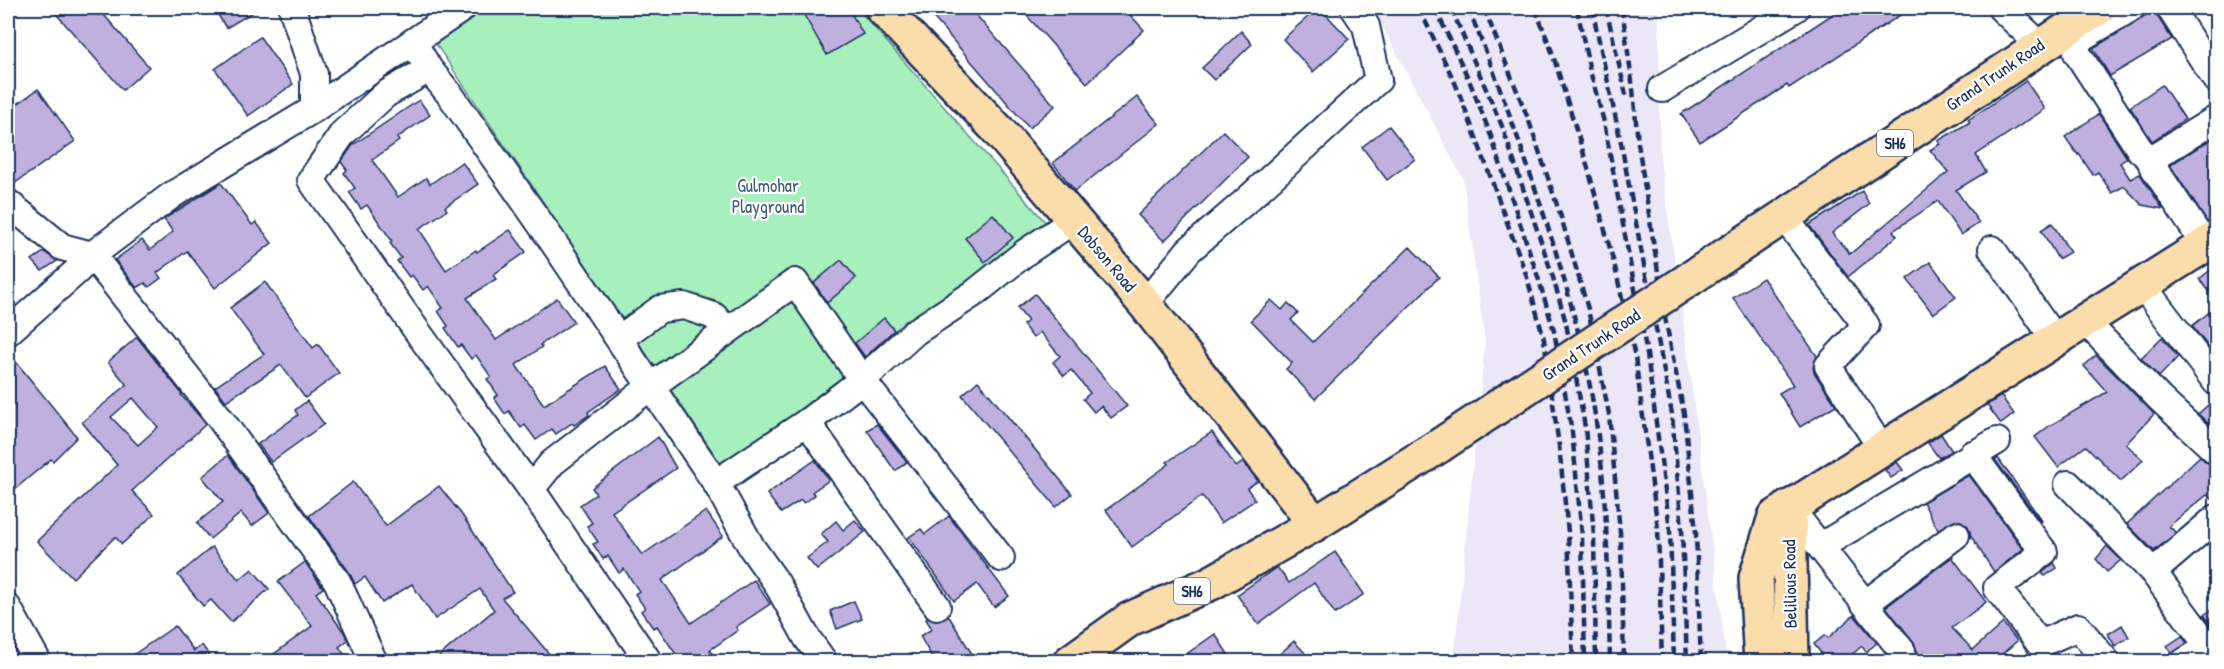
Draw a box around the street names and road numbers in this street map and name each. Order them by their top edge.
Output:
street label: Grand Trunk Road [1941,32,2049,117]
road number: SH6 [1877,130,1913,156]
street label: Dobson Road [1072,220,1142,297]
street label: Grand Trunk Road [1537,302,1645,387]
street label: Belilious Road [1776,539,1803,629]
road number: SH6 [1174,578,1210,604]

